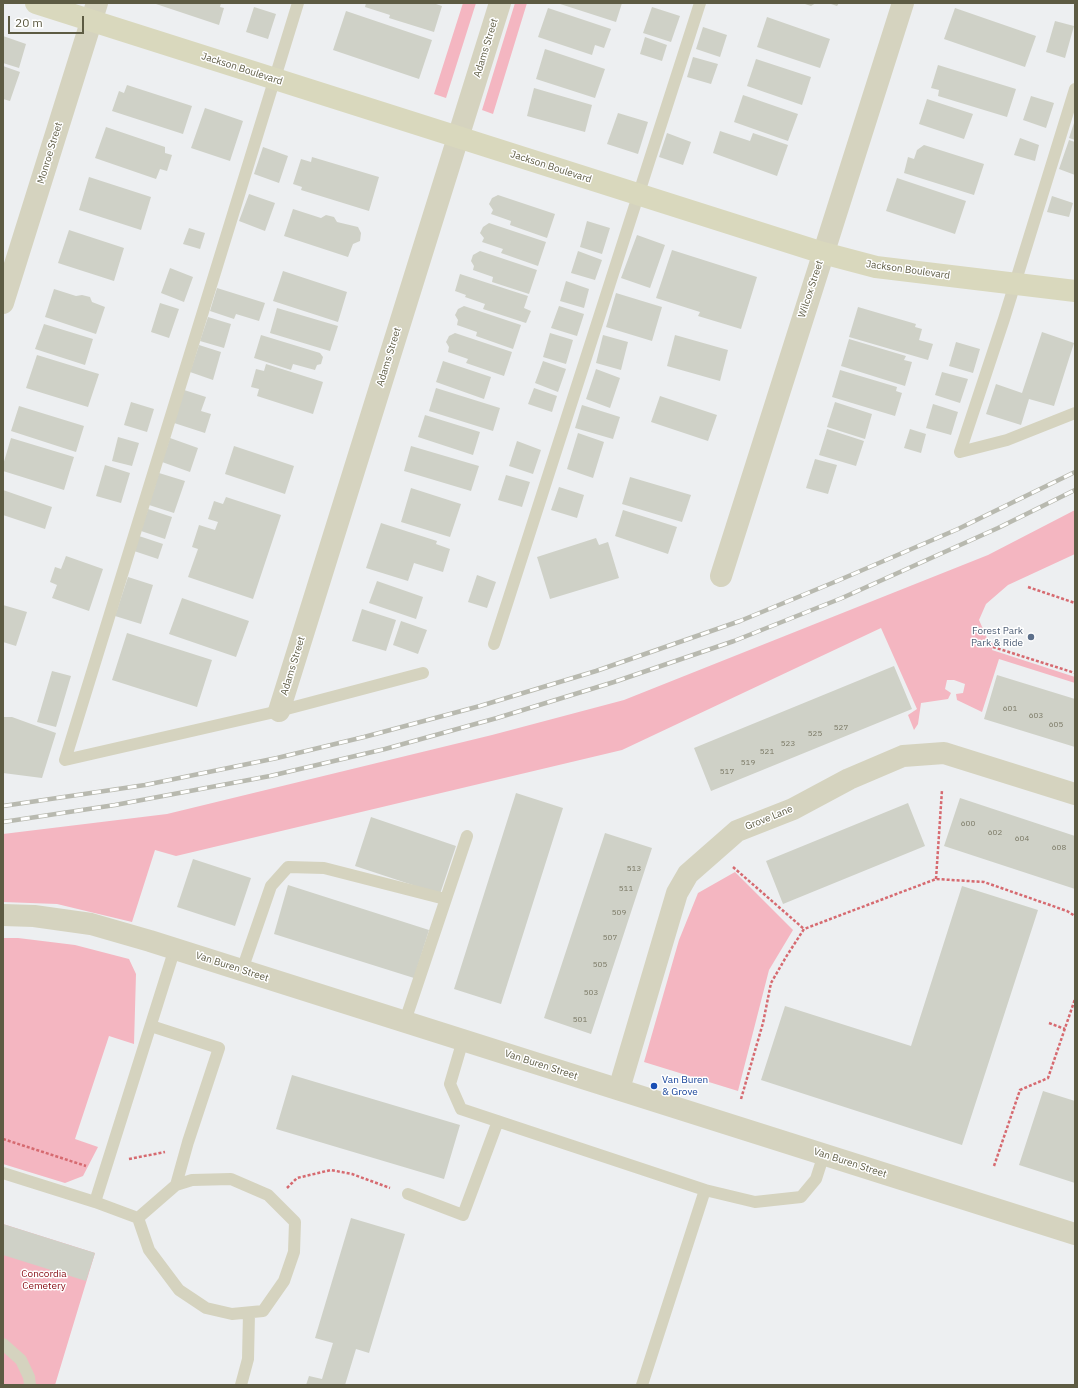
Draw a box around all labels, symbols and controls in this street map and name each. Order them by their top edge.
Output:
scale bar [10,8,86,34]
text: 20 m [15,15,43,30]
street label: Adams Street [471,17,501,79]
street label: Jackson Boulevard [200,50,284,88]
street label: Monroe Street [35,121,65,185]
street label: Jackson Boulevard [509,148,593,186]
street label: Jackson Boulevard [865,258,951,282]
street label: Wilcox Street [796,259,826,319]
street label: Adams Street [374,326,404,388]
place label: Forest Park Park & Ride [971,625,1023,648]
marker: Forest Park Park & Ride [1026,632,1036,642]
street label: Adams Street [278,635,308,697]
house number: 601 [1003,704,1017,714]
house number: 603 [1029,711,1043,721]
house number: 605 [1049,720,1063,730]
house number: 527 [834,723,848,733]
house number: 525 [808,729,822,739]
house number: 523 [781,739,795,749]
house number: 521 [760,747,774,757]
house number: 519 [741,758,755,768]
house number: 517 [720,767,734,777]
street label: Grove Lane [743,803,795,833]
house number: 600 [961,819,975,829]
house number: 602 [988,828,1002,838]
house number: 604 [1015,834,1029,844]
house number: 608 [1052,843,1066,853]
house number: 513 [627,864,641,874]
house number: 511 [619,884,633,894]
house number: 509 [612,908,626,918]
house number: 507 [603,933,617,943]
street label: Van Buren Street [194,950,270,984]
house number: 505 [593,960,607,970]
house number: 503 [584,988,598,998]
house number: 501 [573,1015,587,1025]
street label: Van Buren Street [503,1048,579,1082]
place label: Van Buren & Grove [662,1074,708,1098]
marker: Van Buren & Grove [649,1081,659,1091]
street label: Van Buren Street [812,1146,888,1180]
park label: Concordia Cemetery [21,1268,67,1292]

